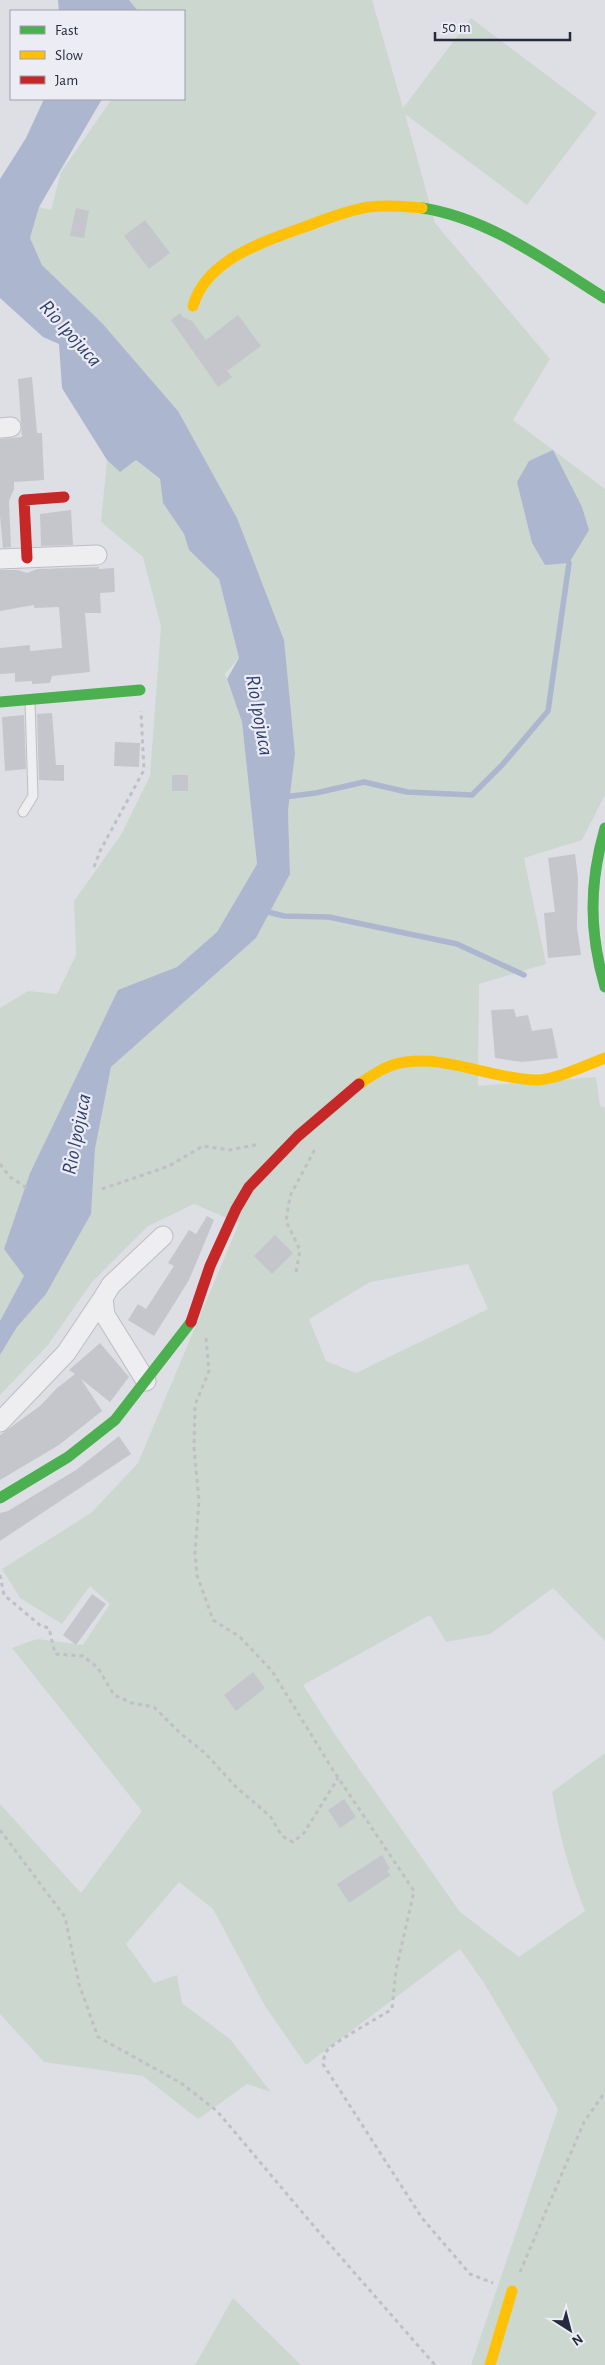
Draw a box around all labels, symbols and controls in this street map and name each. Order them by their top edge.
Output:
legend [10,10,185,100]
scale bar [435,10,570,42]
text: 50 m [442,20,471,35]
text: Fast [55,23,79,38]
text: Slow [55,48,83,63]
text: Jam [55,73,78,88]
water label: Rio Ipojuca [35,296,106,371]
water label: Rio Ipojuca [241,673,277,757]
water label: Rio Ipojuca [58,1092,96,1176]
north arrow [545,2305,595,2355]
text: N [569,2331,585,2348]

